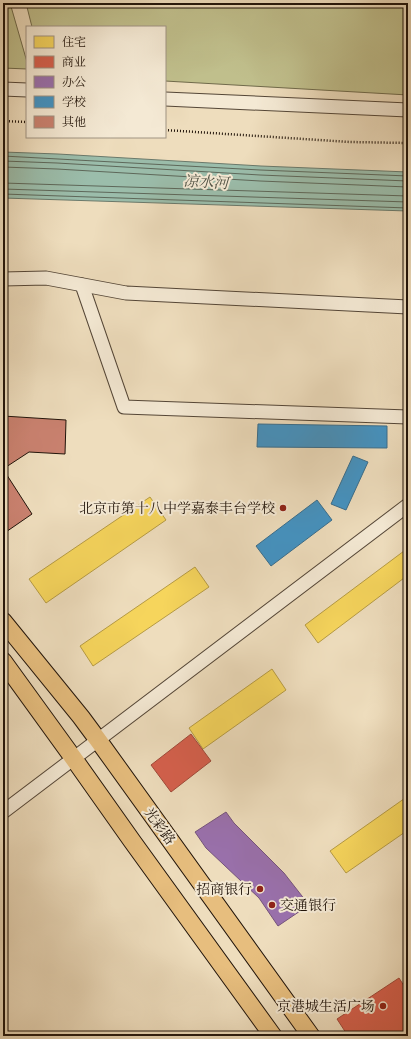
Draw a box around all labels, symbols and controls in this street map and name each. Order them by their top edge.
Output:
legend [26,26,166,138]
text: 住宅 [62,35,86,50]
text: 商业 [62,55,86,70]
text: 办公 [62,75,86,90]
text: 学校 [62,95,86,110]
text: 其他 [62,115,86,130]
water label: 凉水河 [183,172,232,193]
place label: 北京市第十八中学嘉泰丰台学校 [79,500,275,518]
marker: 北京市第十八中学嘉泰丰台学校 [278,503,288,513]
street label: 光彩路 [140,804,179,849]
place label: 招商银行 [196,881,252,899]
marker: 招商银行 [255,884,265,894]
place label: 交通银行 [280,897,336,915]
marker: 交通银行 [267,900,277,910]
place label: 京港城生活广场 [277,998,375,1016]
marker: 京港城生活广场 [378,1001,388,1011]

